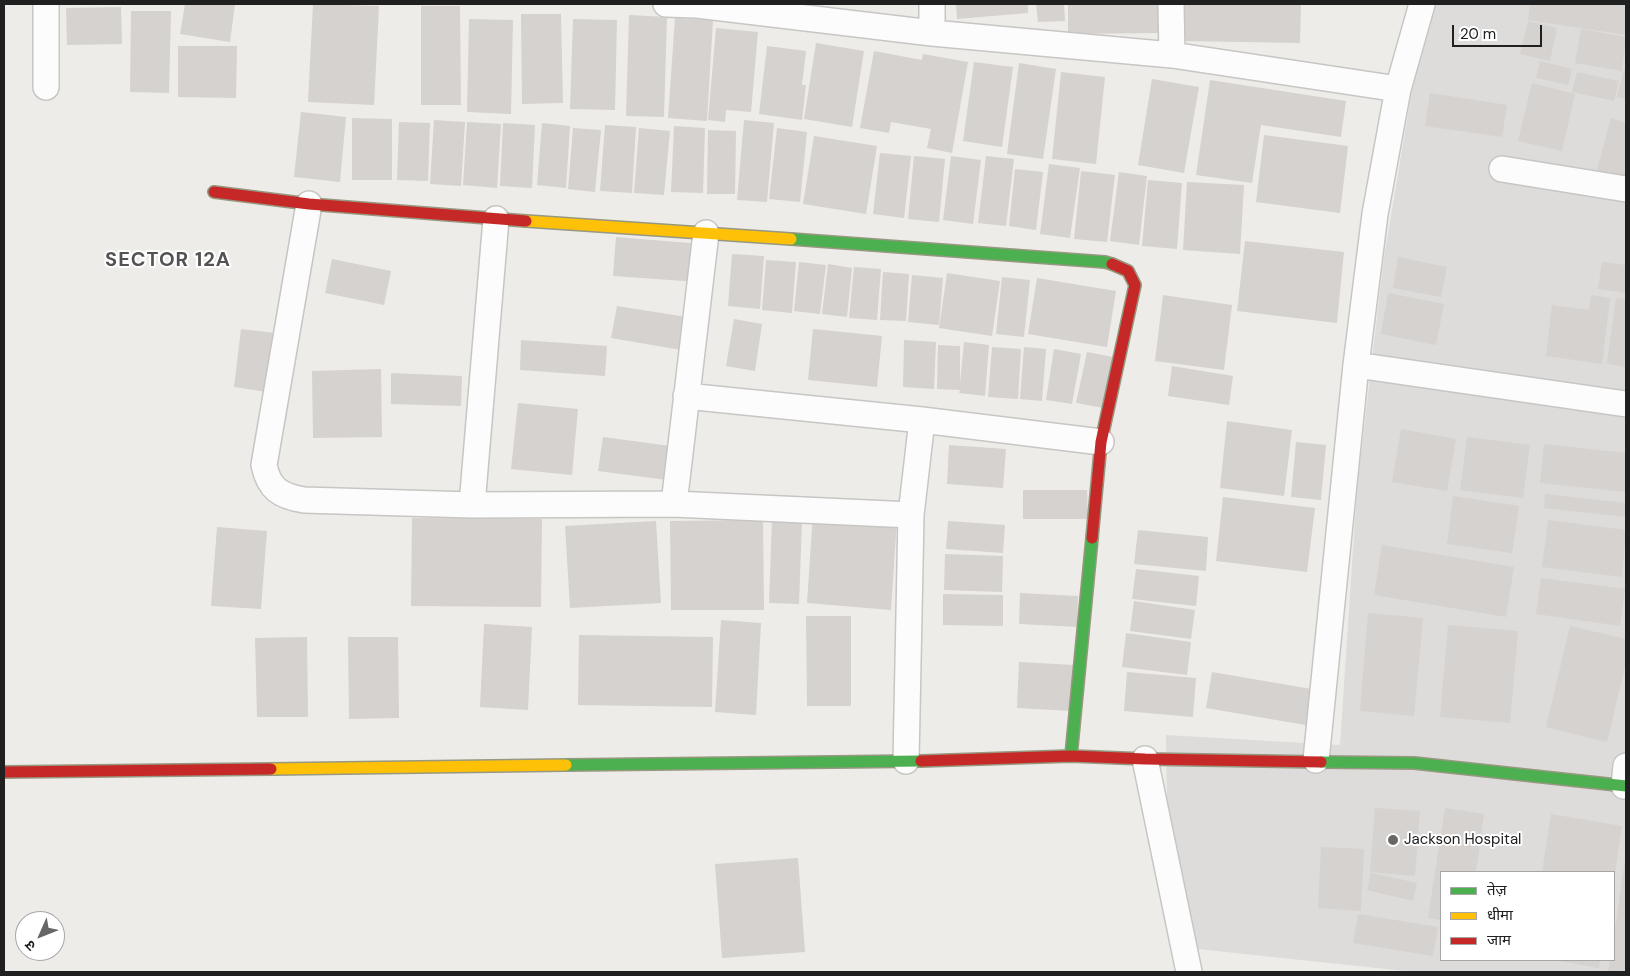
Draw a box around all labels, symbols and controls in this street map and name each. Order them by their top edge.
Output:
scale bar [1455,15,1545,47]
text: 20 m [1460,24,1496,44]
district label: SECTOR 12A [104,249,232,273]
place label: Jackson Hospital [1404,831,1521,849]
marker: Jackson Hospital [1386,833,1400,847]
legend [1440,871,1615,961]
text: तेज़ [1487,880,1507,900]
text: धीमा [1487,905,1513,925]
north arrow [15,911,65,961]
text: जाम [1487,930,1511,950]
text: उ [21,937,39,955]

